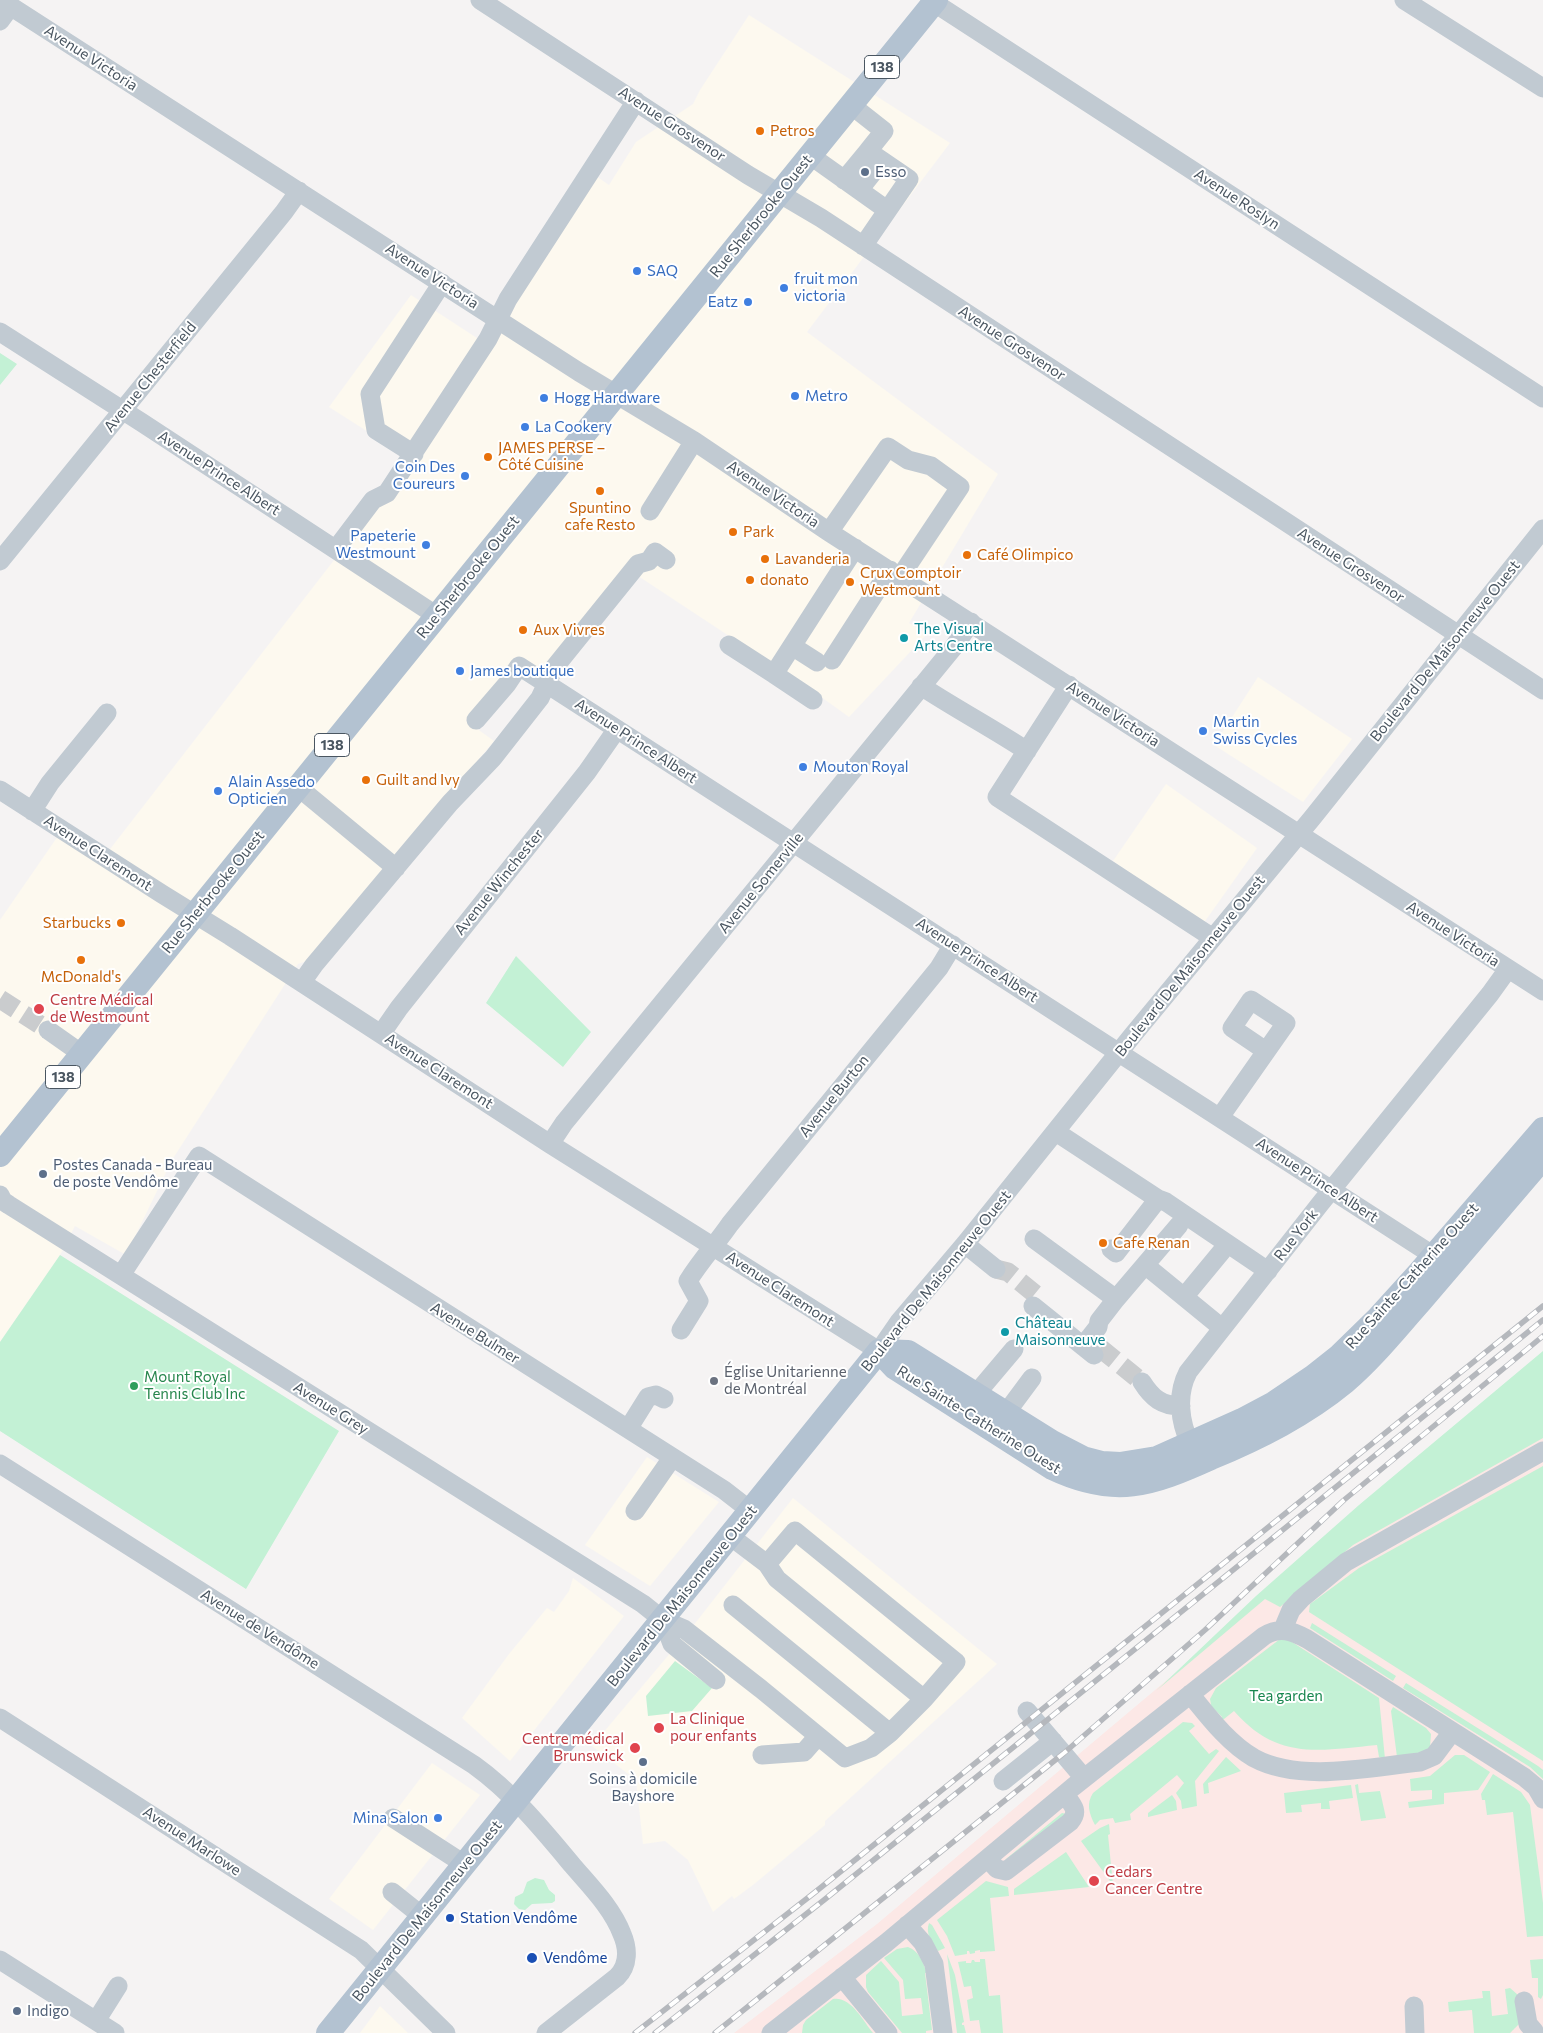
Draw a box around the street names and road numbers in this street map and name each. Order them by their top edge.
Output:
street label: Avenue Victoria [41,21,141,95]
road number: 138 [864,56,900,78]
street label: Avenue Grosvenor [615,83,729,165]
street label: Rue Sherbrooke Ouest [706,151,816,281]
street label: Avenue Roslyn [1191,165,1283,233]
street label: Avenue Victoria [382,239,482,313]
street label: Avenue Grosvenor [955,302,1069,384]
street label: Avenue Chesterfield [100,318,200,436]
street label: Avenue Prince Albert [155,427,283,519]
street label: Avenue Victoria [724,457,822,531]
street label: Rue Sherbrooke Ouest [413,512,523,642]
street label: Avenue Grosvenor [1294,524,1408,606]
street label: Boulevard De Maisonneuve Ouest [1366,557,1524,745]
street label: Avenue Victoria [1063,677,1163,751]
street label: Avenue Prince Albert [572,695,700,787]
road number: 138 [314,734,350,756]
street label: Avenue Claremont [41,811,155,895]
street label: Avenue Winchester [451,825,547,939]
street label: Rue Sherbrooke Ouest [158,827,268,957]
street label: Avenue Somerville [715,829,807,937]
street label: Boulevard De Maisonneuve Ouest [1111,872,1269,1060]
street label: Avenue Victoria [1403,897,1503,971]
street label: Avenue Prince Albert [913,914,1041,1006]
street label: Avenue Claremont [382,1029,496,1113]
street label: Avenue Burton [795,1051,873,1141]
road number: 138 [46,1066,80,1088]
street label: Avenue Prince Albert [1253,1134,1381,1226]
street label: Boulevard De Maisonneuve Ouest [857,1187,1015,1375]
street label: Rue Sainte-Catherine Ouest [1342,1199,1482,1353]
street label: Rue York [1270,1206,1322,1264]
street label: Avenue Claremont [723,1247,837,1331]
street label: Avenue Bulmer [427,1298,523,1368]
street label: Rue Sainte-Catherine Ouest [894,1362,1064,1478]
street label: Avenue Grey [290,1378,372,1438]
street label: Boulevard De Maisonneuve Ouest [603,1502,761,1690]
street label: Avenue de Vendôme [197,1585,323,1673]
street label: Avenue Marlowe [140,1803,244,1879]
street label: Boulevard De Maisonneuve Ouest [348,1817,506,2005]

